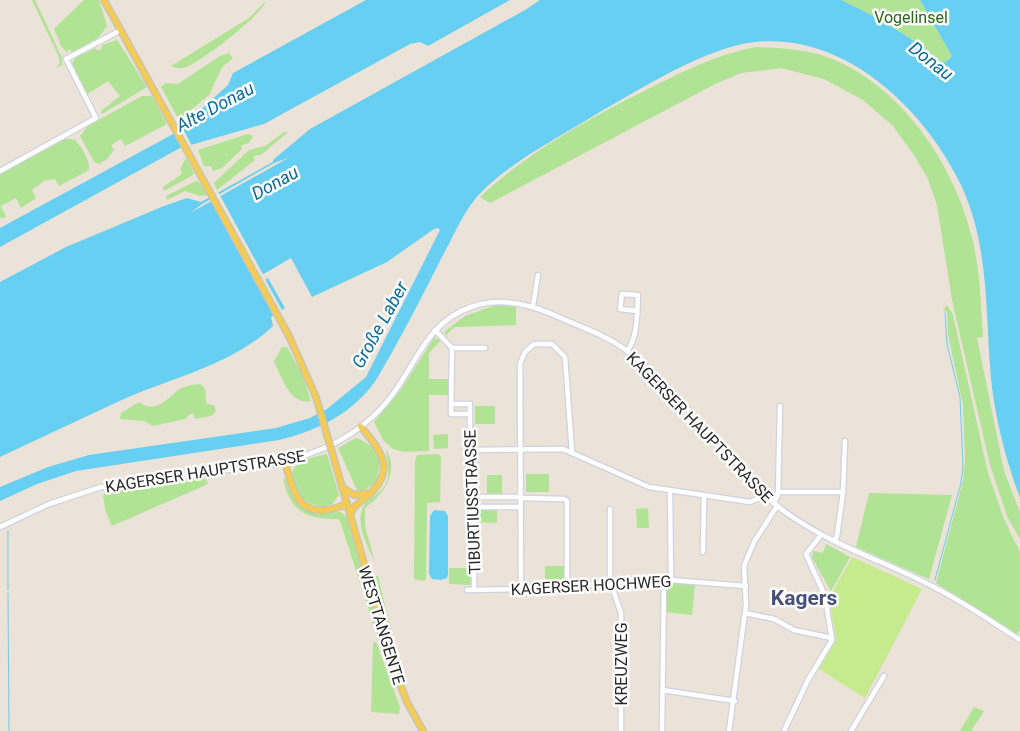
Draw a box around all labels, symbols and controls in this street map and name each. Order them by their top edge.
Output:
park label: Vogelinsel [874,8,948,27]
water label: Donau [905,37,958,85]
water label: Alte Donau [171,77,258,136]
water label: Donau [248,161,302,204]
water label: Große Laber [347,277,412,372]
street label: KAGERSER HAUPTSTRASSE [623,348,777,507]
street label: TIBURTIUSSTRASSE [460,429,485,575]
street label: KAGERSER HAUPTSTRASSE [104,446,306,497]
street label: WESTTANGENTE [354,564,409,687]
street label: KAGERSER HOCHWEG [510,572,672,599]
district label: Kagers [771,586,837,610]
street label: KREUZWEG [612,622,631,706]

